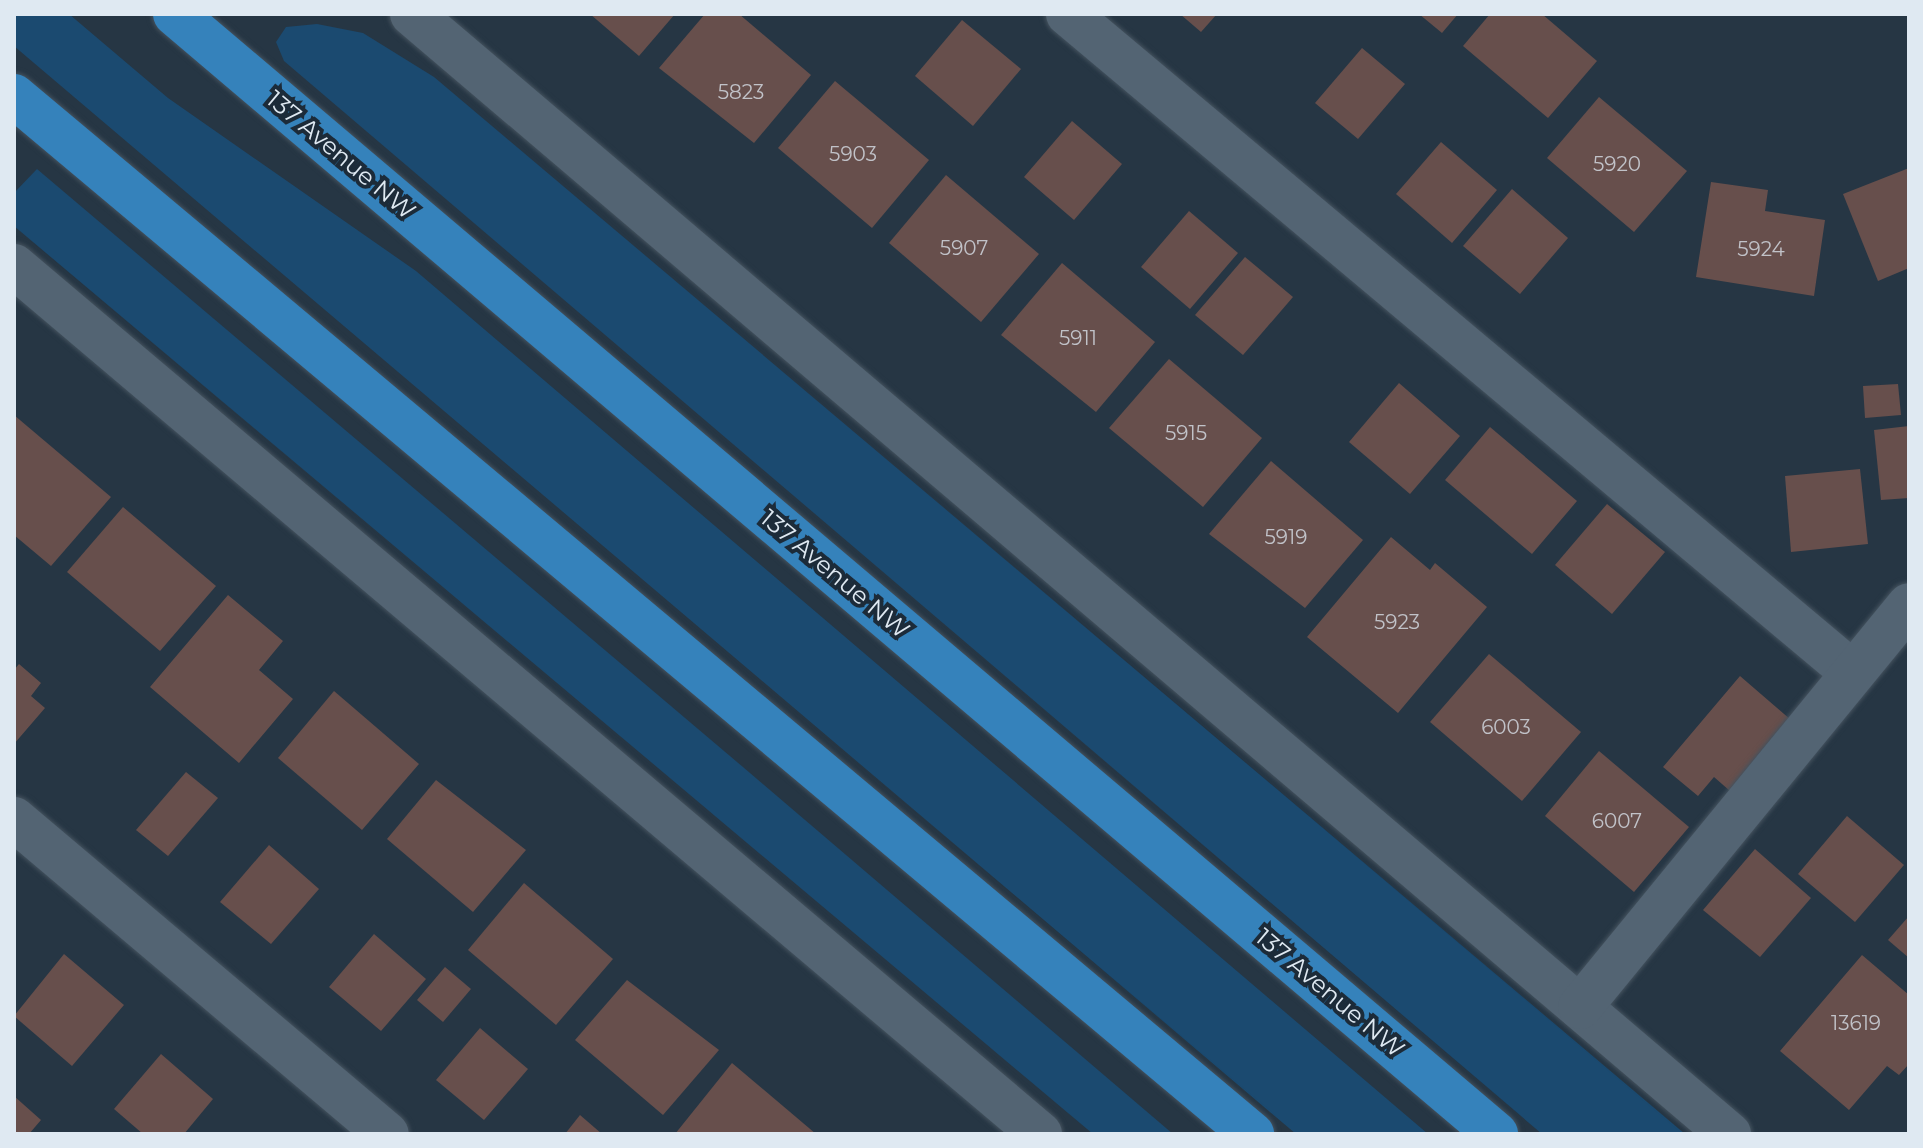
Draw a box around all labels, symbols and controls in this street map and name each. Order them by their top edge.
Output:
house number: 5823 [718,80,764,104]
street label: 137 Avenue NW [261,85,421,225]
house number: 5903 [829,142,877,166]
house number: 5920 [1593,152,1641,176]
house number: 5907 [940,236,988,260]
house number: 5924 [1737,237,1785,261]
house number: 5911 [1059,326,1097,350]
house number: 5915 [1165,421,1207,445]
street label: 137 Avenue NW [755,504,915,644]
house number: 5919 [1265,525,1307,549]
house number: 5923 [1374,610,1420,634]
house number: 6003 [1481,715,1531,739]
house number: 6007 [1592,809,1642,833]
street label: 137 Avenue NW [1250,923,1410,1063]
house number: 13619 [1831,1011,1881,1035]

